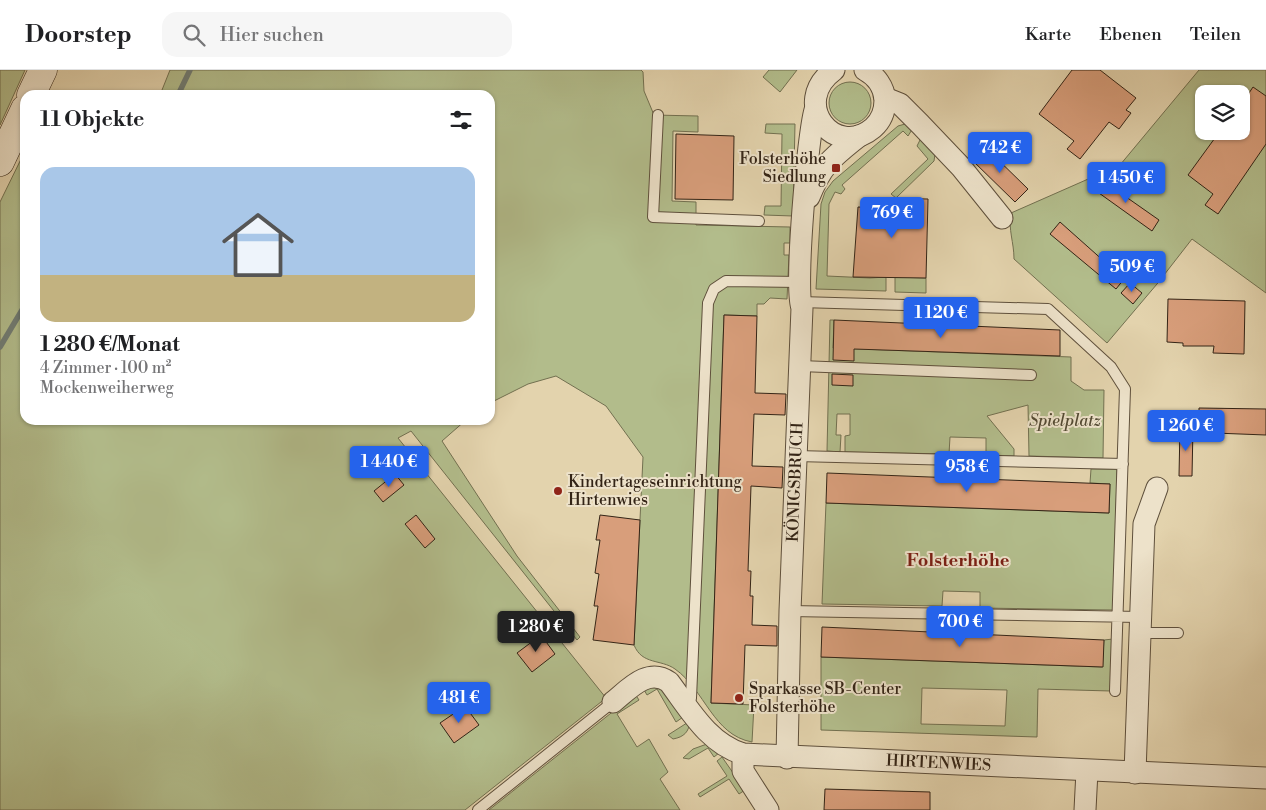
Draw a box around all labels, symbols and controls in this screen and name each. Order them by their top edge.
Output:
search box [162,12,512,57]
text: Doorstep [25,20,132,50]
icon: search [180,21,208,49]
text: Hier suchen [220,23,324,47]
text: Karte [1025,23,1071,46]
text: Ebenen [1099,23,1162,46]
text: Teilen [1190,23,1241,46]
map controls [1195,85,1250,140]
button: layers [1195,85,1250,140]
icon: filters [447,106,475,134]
text: 11 Objekte [40,107,144,133]
pin: 742 € [965,132,1035,174]
text: 742 € [979,138,1021,158]
place label: Folsterhöhe Siedlung [739,149,827,187]
marker: Folsterhöhe Siedlung [830,162,842,174]
pin: 1 450 € [1080,162,1172,204]
text: 1 450 € [1098,168,1154,188]
pin: 769 € [857,196,927,239]
icon: home [213,200,303,290]
text: 769 € [871,203,913,223]
pin: 509 € [1097,250,1167,293]
text: 509 € [1110,257,1154,277]
pin: 1 120 € [895,296,987,339]
text: 1 120 € [915,303,967,323]
text: 1 280 €/Monat [40,332,180,358]
text: 4 Zimmer · 100 m² [40,358,171,378]
text: Mockenweiherweg [40,378,174,398]
pin: 1 260 € [1140,410,1232,452]
park label: Spielplatz [1029,411,1101,431]
text: 1 260 € [1159,416,1213,436]
street label: KÖNIGSBRUCH [781,422,807,542]
pin: 1 440 € [343,446,435,488]
pin: 958 € [932,450,1002,493]
text: 1 440 € [361,452,417,472]
text: 958 € [945,457,989,477]
place label: Kindertageseinrichtung Hirtenwies [568,472,742,510]
marker: Kindertageseinrichtung Hirtenwies [552,485,564,497]
district label: Folsterhöhe [907,549,1010,572]
pin: 700 € [925,606,995,648]
pin: 1 280 € [490,610,582,653]
text: 700 € [937,612,983,632]
text: 1 280 € [508,617,564,637]
place label: Sparkasse SB-Center Folsterhöhe [749,679,901,717]
pin: 481 € [424,682,494,724]
text: 481 € [438,688,480,708]
marker: Sparkasse SB-Center Folsterhöhe [733,692,745,704]
street label: HIRTENWIES [886,751,992,775]

